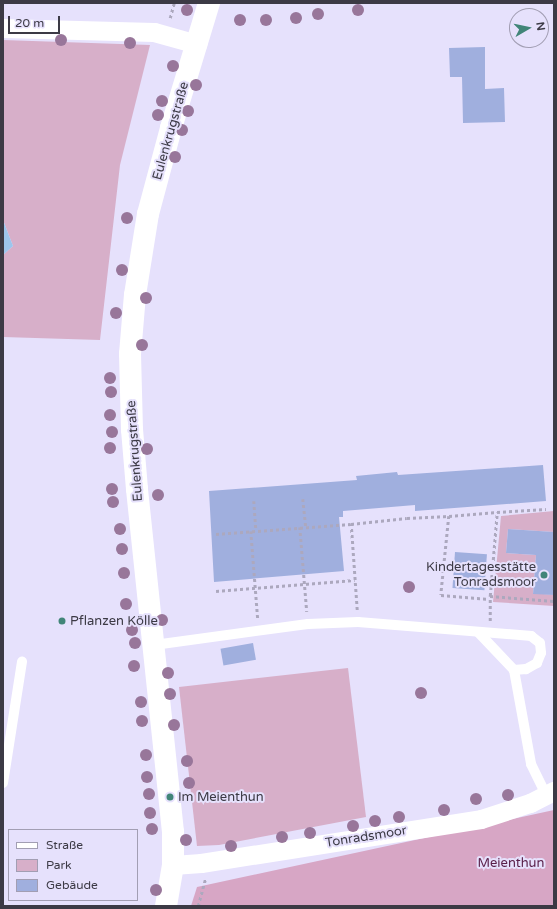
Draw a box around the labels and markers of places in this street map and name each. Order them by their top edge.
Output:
place label: Kindertagesstätte Tonradsmoor [426,560,536,591]
marker: Kindertagesstätte Tonradsmoor [539,570,549,580]
place label: Pflanzen Kölle [70,613,158,629]
marker: Pflanzen Kölle [57,616,67,626]
place label: Im Meienthun [178,789,264,805]
marker: Im Meienthun [165,792,175,802]

